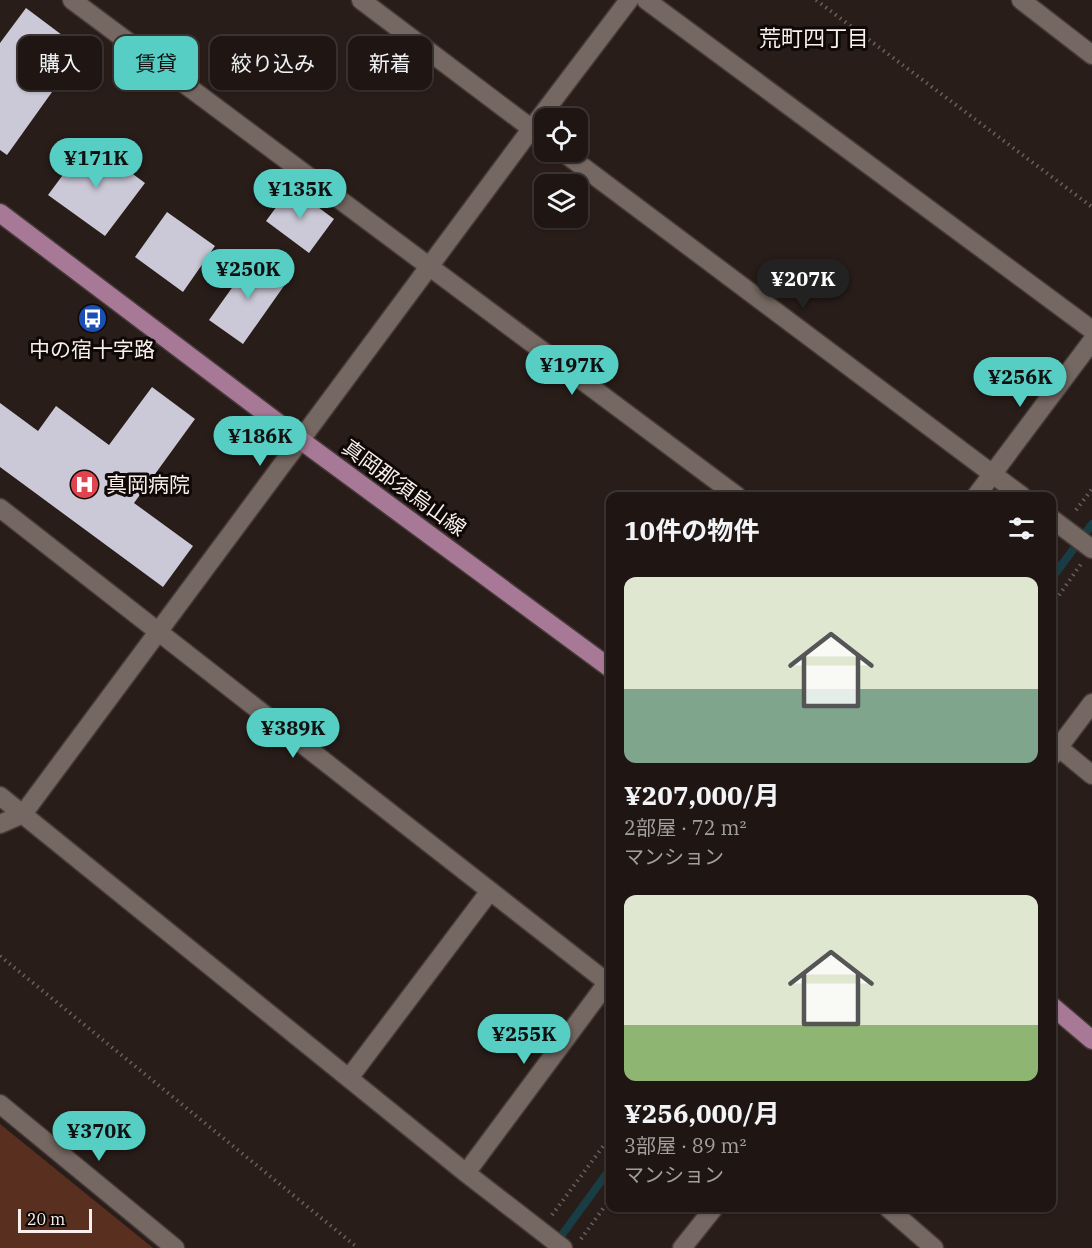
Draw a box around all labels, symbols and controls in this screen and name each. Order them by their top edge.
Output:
district label: 荒町四丁目 [759,23,869,52]
chip: 購入 [18,36,102,90]
chip: 賃貸 [114,36,198,90]
chip: 絞り込み [210,36,336,90]
chip: 新着 [348,36,432,90]
map controls [534,108,588,228]
button: locate [534,108,588,162]
pin: ¥171K [54,138,138,189]
text: ¥171K [64,144,128,171]
pin: ¥135K [258,169,342,220]
button: layers [534,174,588,228]
text: ¥135K [268,175,332,202]
pin: ¥250K [206,249,290,300]
text: ¥250K [216,255,280,282]
pin: ¥207K [761,259,845,310]
text: ¥207K [771,265,835,292]
bus stop icon: 中の宿十字路 [76,303,108,335]
place label: 中の宿十字路 [29,335,155,363]
pin: ¥197K [530,345,614,396]
text: ¥197K [540,351,604,378]
pin: ¥256K [978,357,1062,408]
text: ¥256K [988,363,1052,390]
pin: ¥186K [218,416,302,467]
text: ¥186K [228,422,292,449]
street label: 真岡那須烏山線 [337,433,472,542]
hospital icon: 真岡病院 [69,469,101,501]
place label: 真岡病院 [106,470,190,498]
icon: filters [1005,512,1038,545]
text: 10件の物件 [624,513,759,547]
icon: home [777,616,885,724]
pin: ¥389K [251,708,335,759]
text: ¥389K [261,714,325,741]
text: ¥207,000/月 [624,778,780,812]
text: 2部屋 · 72 m² [624,814,746,841]
text: マンション [624,843,724,870]
icon: home [777,934,885,1042]
pin: ¥255K [482,1014,566,1065]
text: ¥255K [492,1020,556,1047]
text: ¥256,000/月 [624,1096,780,1130]
pin: ¥370K [57,1111,141,1162]
text: ¥370K [67,1117,131,1144]
text: 3部屋 · 89 m² [624,1132,746,1159]
text: マンション [624,1161,724,1188]
scale bar [18,1206,92,1234]
text: 20 m [27,1209,65,1229]

